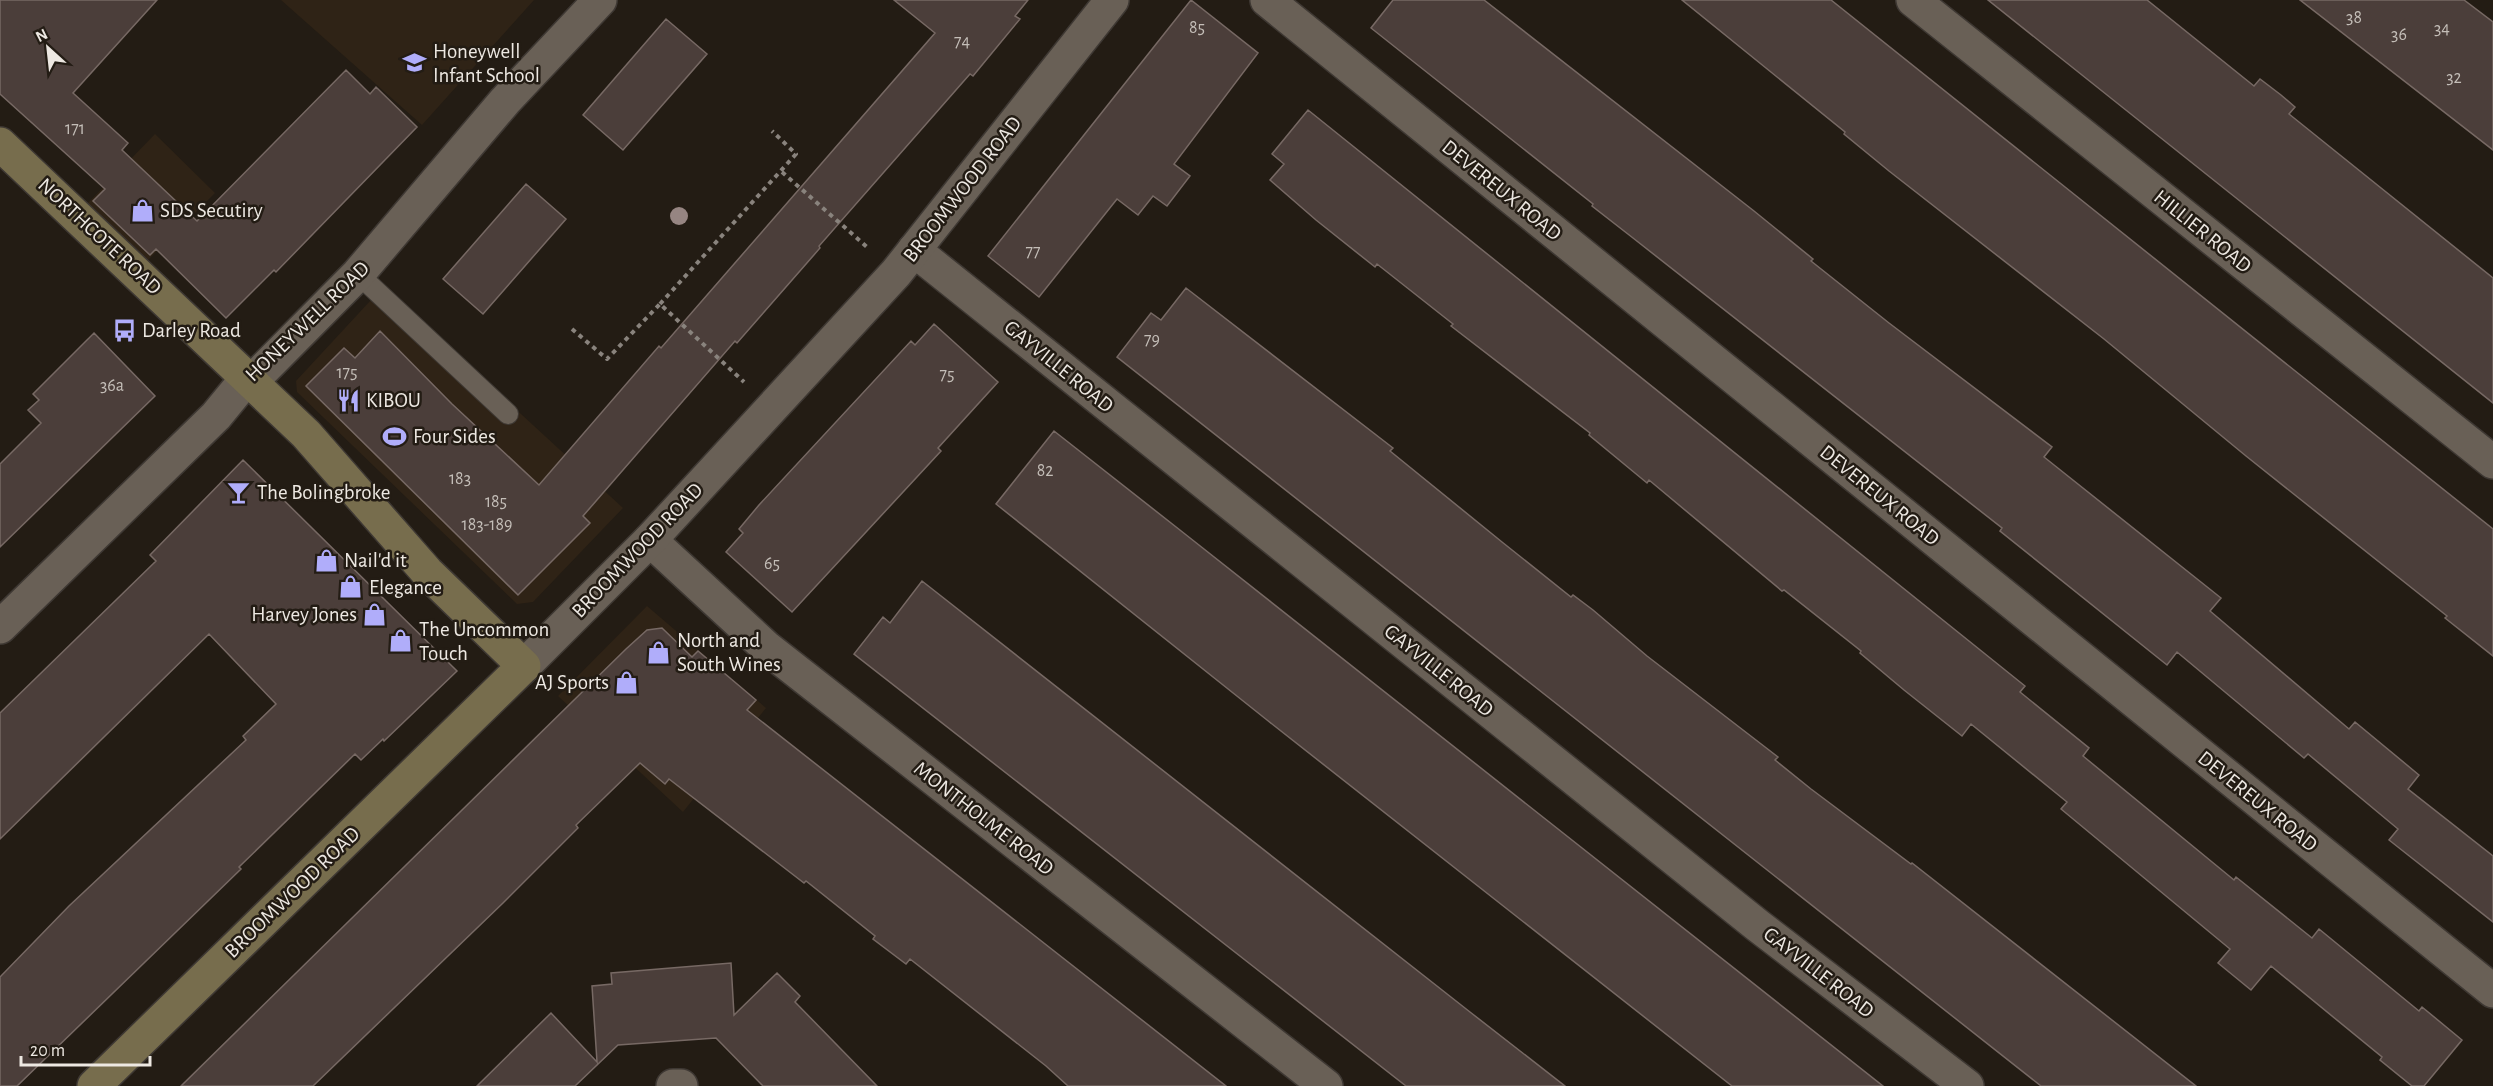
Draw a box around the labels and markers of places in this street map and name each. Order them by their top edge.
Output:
place label: Honeywell Infant School [433,41,540,86]
school or university icon: Honeywell Infant School [402,50,428,76]
shop icon: SDS Secutiry [129,197,155,223]
place label: SDS Secutiry [160,200,263,221]
bus stop icon: Darley Road [111,317,137,343]
place label: Darley Road [142,320,241,341]
restaurant icon: KIBOU [335,387,361,413]
place label: KIBOU [366,390,421,411]
sports icon: Four Sides [382,423,408,449]
place label: Four Sides [413,426,496,447]
bar icon: The Bolingbroke [226,479,252,505]
place label: The Bolingbroke [257,482,390,503]
shop icon: Nail'd it [313,547,339,573]
place label: Nail'd it [344,550,407,571]
shop icon: Elegance [338,574,364,600]
place label: Elegance [369,577,442,598]
shop icon: Harvey Jones [362,601,388,627]
place label: Harvey Jones [251,604,357,625]
place label: The Uncommon Touch [419,619,549,664]
shop icon: The Uncommon Touch [388,628,414,654]
place label: North and South Wines [677,630,781,675]
shop icon: North and South Wines [646,639,672,665]
shop icon: AJ Sports [614,669,640,695]
place label: AJ Sports [535,672,609,693]

